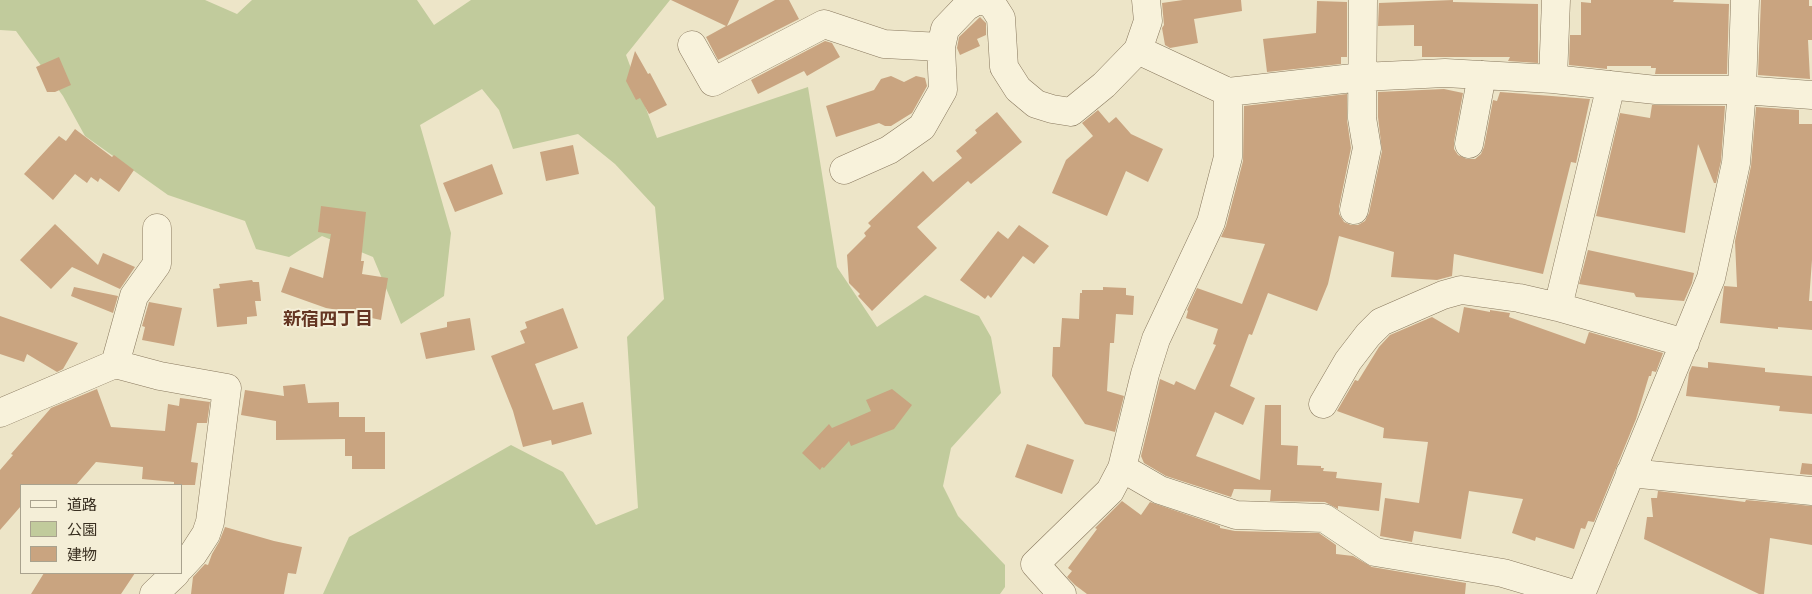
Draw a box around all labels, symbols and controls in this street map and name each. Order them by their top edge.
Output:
district label: 新宿四丁目 [283,309,373,331]
legend [20,484,182,574]
text: 道路 [67,495,97,514]
text: 公園 [67,520,97,539]
text: 建物 [67,545,97,564]

